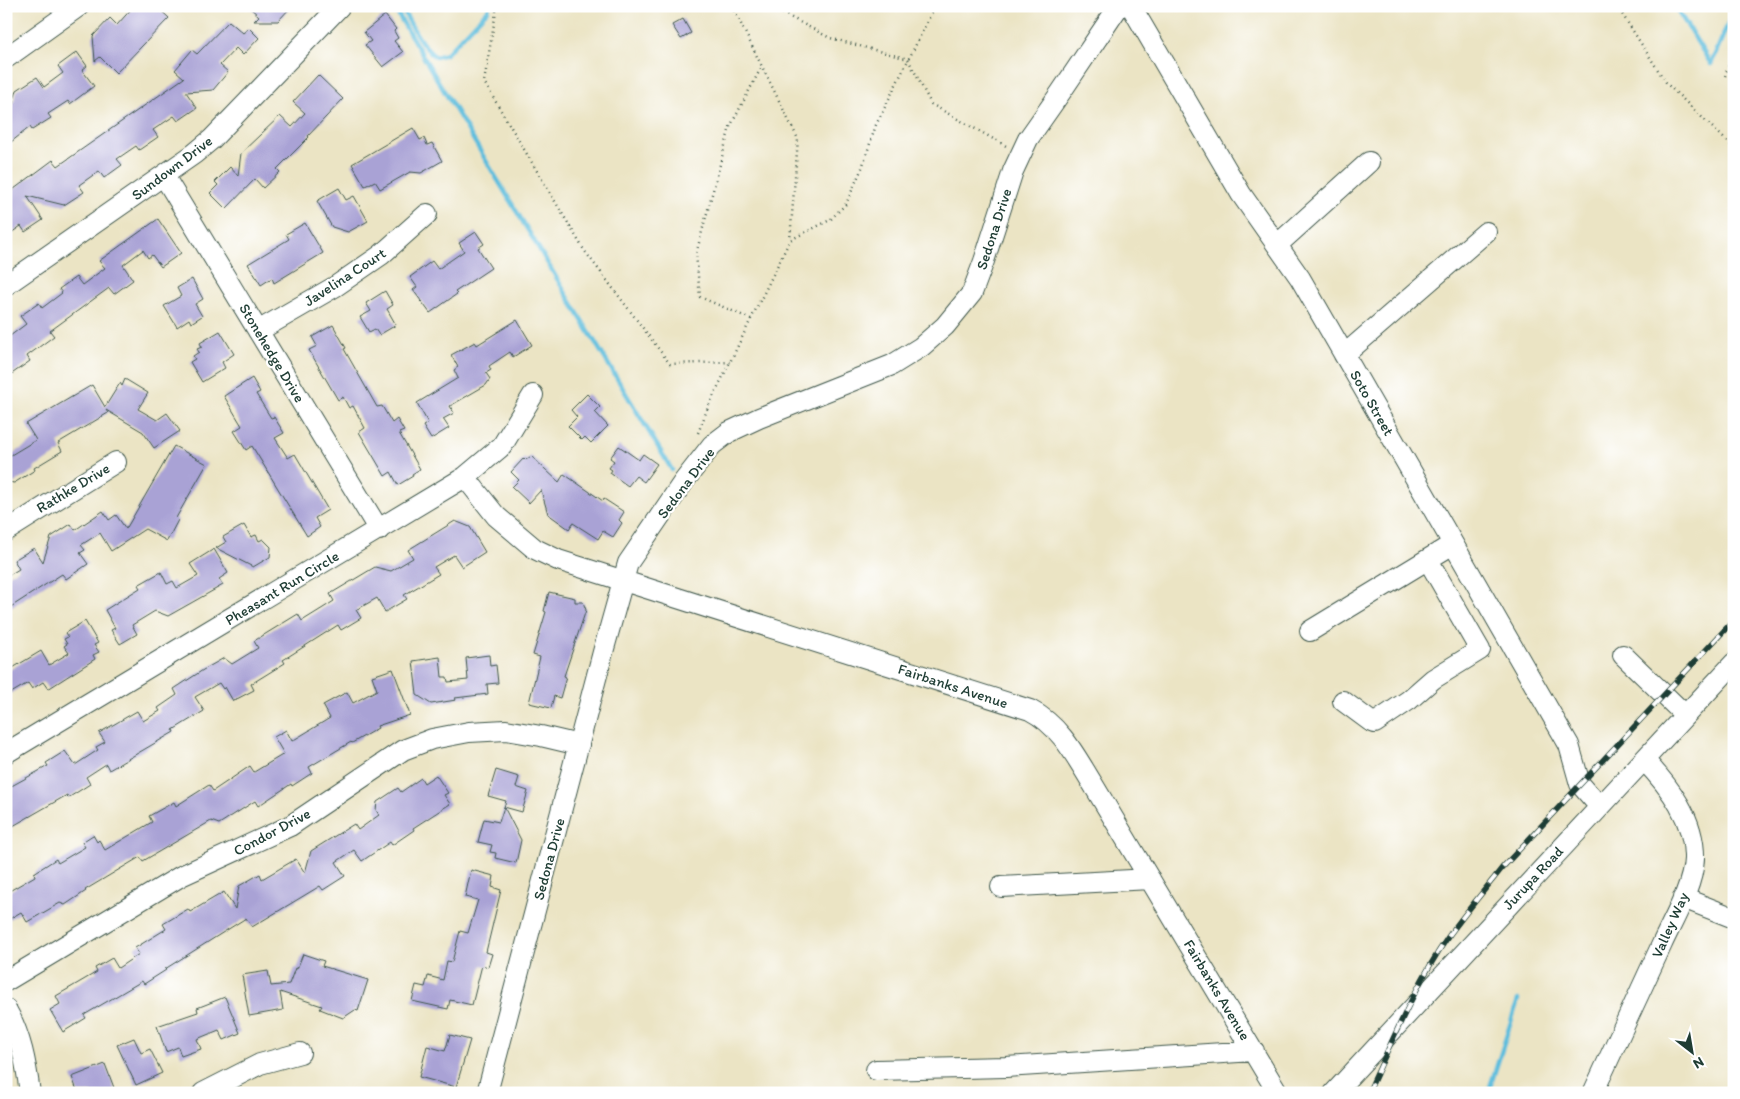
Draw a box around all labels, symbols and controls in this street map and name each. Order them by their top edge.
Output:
street label: Sundown Drive [128,132,216,204]
street label: Sedona Drive [972,186,1016,272]
street label: Javelina Court [301,244,390,310]
street label: Stonehedge Drive [235,300,309,406]
street label: Soto Street [1346,367,1398,439]
street label: Sedona Drive [653,444,719,522]
street label: Rathke Drive [33,459,113,517]
street label: Pheasant Run Circle [222,547,342,629]
street label: Fairbanks Avenue [896,660,1010,712]
street label: Condor Drive [230,804,314,860]
street label: Sedona Drive [529,816,569,902]
street label: Jurupa Road [1499,842,1567,914]
street label: Valley Way [1648,889,1692,961]
street label: Fairbanks Avenue [1180,936,1254,1044]
north arrow [1668,1026,1718,1076]
text: N [1690,1053,1707,1072]

